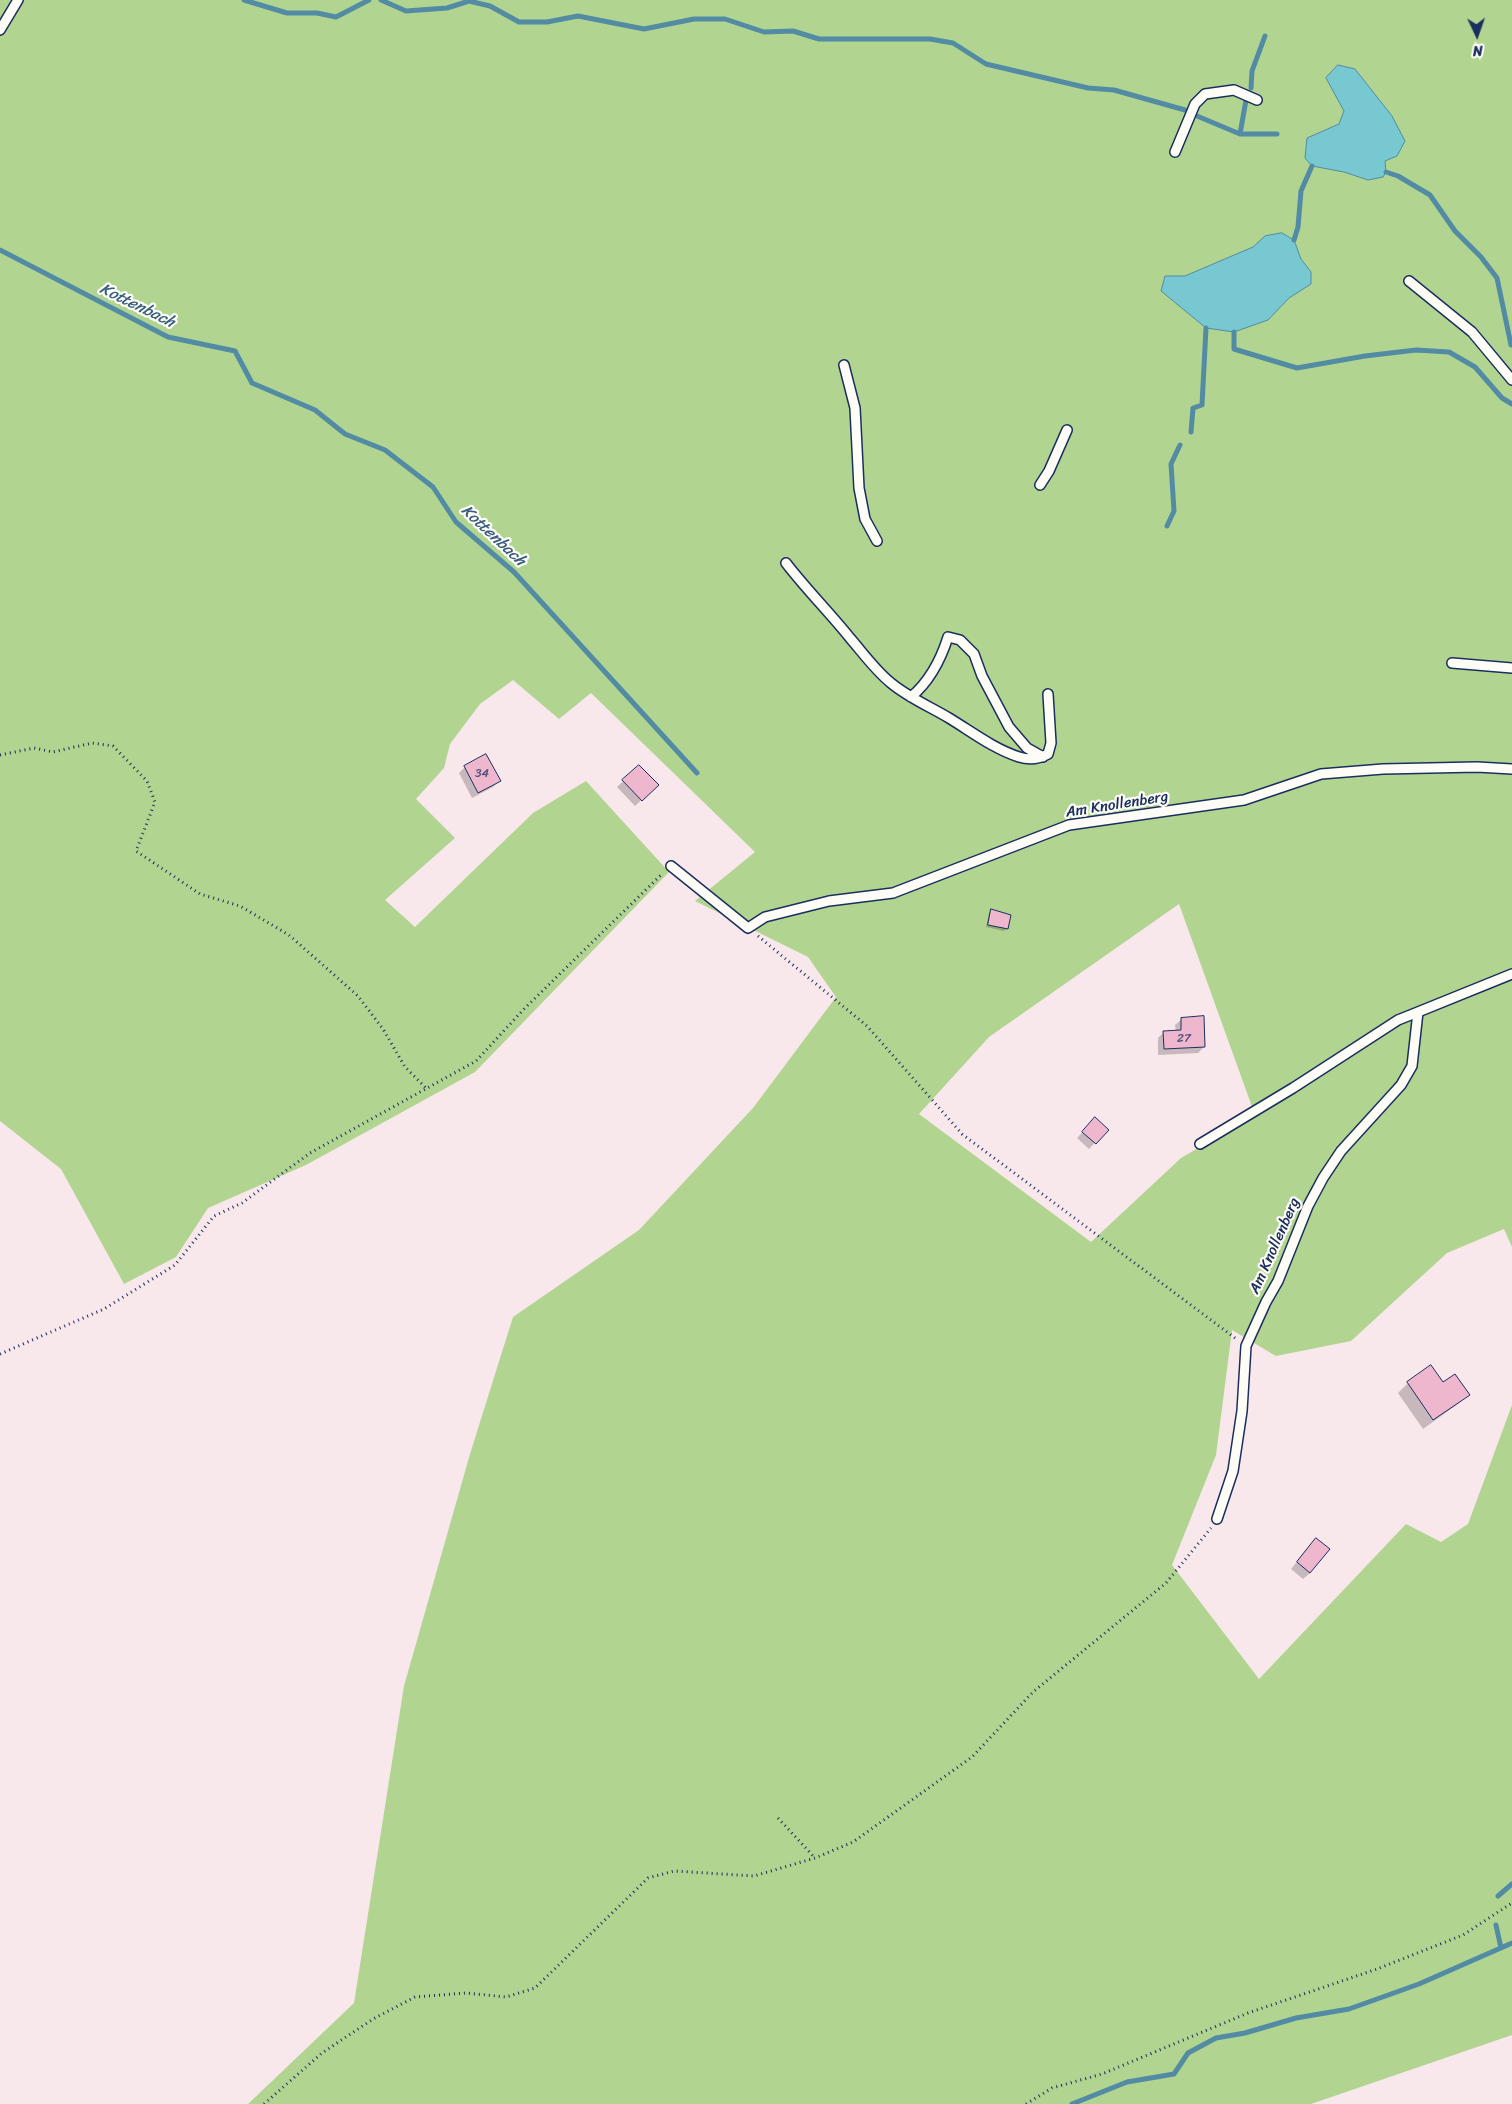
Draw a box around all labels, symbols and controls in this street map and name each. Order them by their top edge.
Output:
north arrow [1452,10,1502,60]
text: N [1472,38,1483,63]
water label: Kottenbach [96,280,178,332]
water label: Kottenbach [457,501,529,571]
house number: 34 [475,767,489,781]
street label: Am Knollenberg [1065,788,1169,822]
house number: 27 [1177,1032,1191,1046]
street label: Am Knollenberg [1246,1195,1304,1297]

